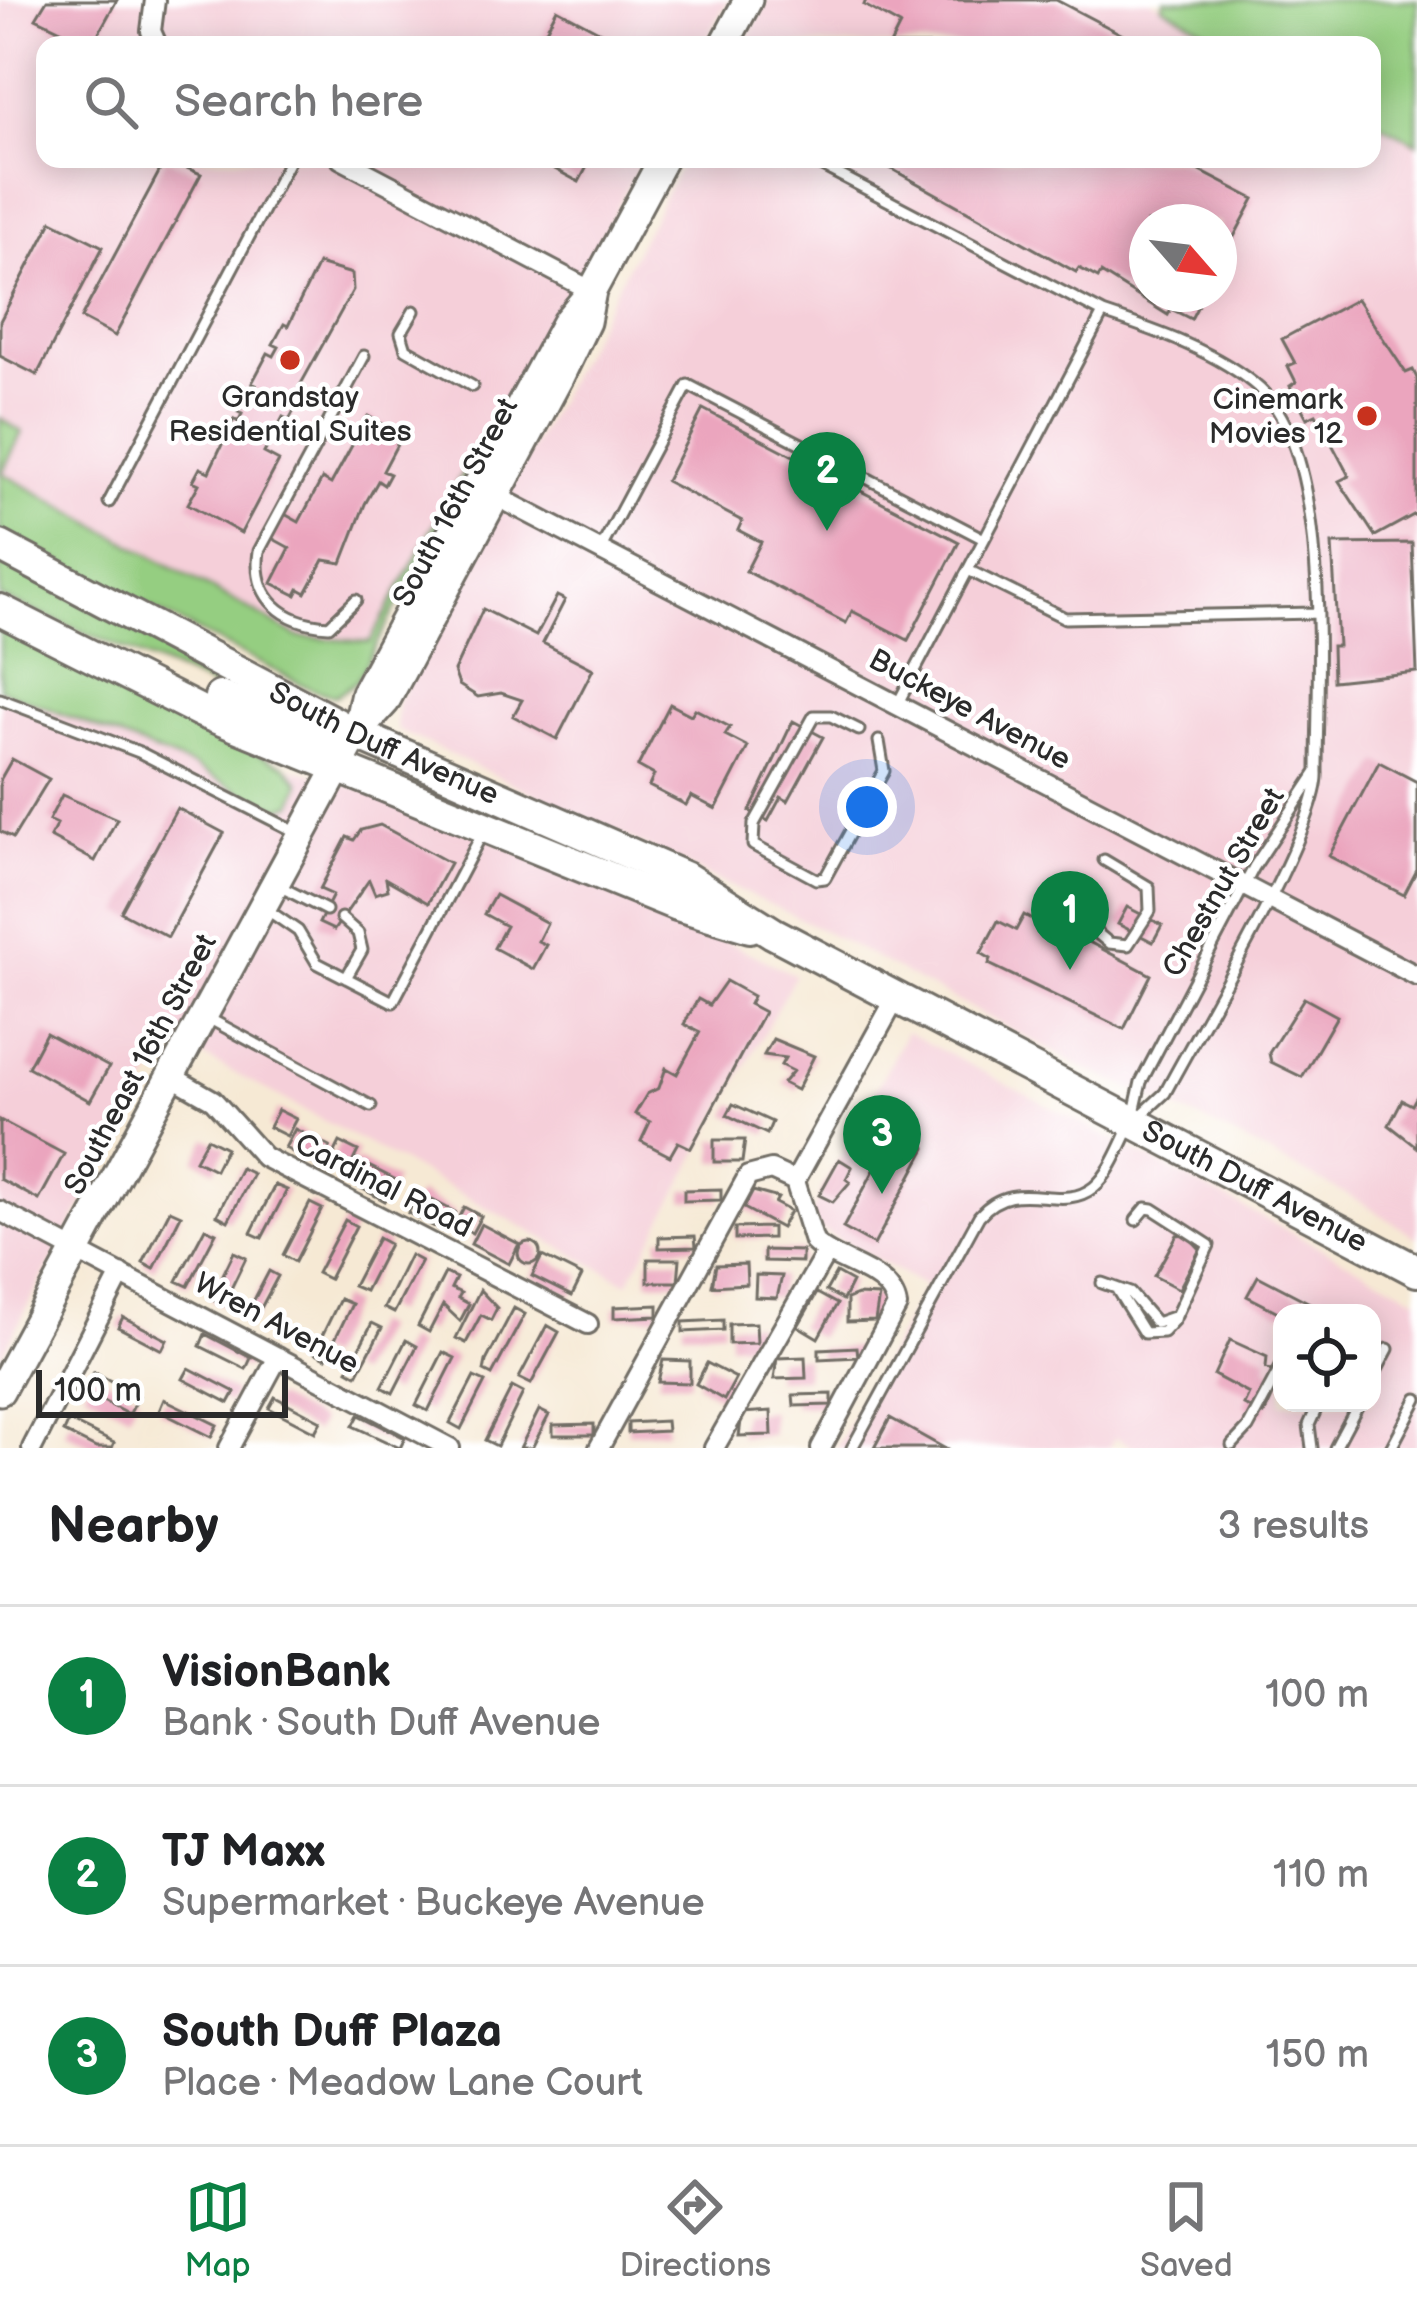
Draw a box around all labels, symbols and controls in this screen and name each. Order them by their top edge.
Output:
search box [36,36,1381,168]
icon: search [78,69,144,135]
text: Search here [174,75,423,130]
north arrow [1129,204,1237,312]
marker: Grandstay Residential Suites [277,347,303,373]
place label: Grandstay Residential Suites [168,380,412,450]
place label: Cinemark Movies 12 [1209,382,1343,452]
street label: South 16th Street [386,392,526,613]
marker: Cinemark Movies 12 [1354,403,1380,429]
pin: 2 [788,432,866,531]
street label: Buckeye Avenue [863,642,1077,778]
street label: South Duff Avenue [263,674,504,813]
your location [837,777,897,837]
street label: Chestnut Street [1155,782,1293,983]
pin: 1 [1031,871,1109,970]
street label: Southeast 16th Street [57,928,225,1201]
pin: 3 [843,1095,921,1194]
street label: South Duff Avenue [1136,1113,1373,1261]
street label: Cardinal Road [289,1126,478,1246]
street label: Wren Avenue [188,1265,365,1382]
map controls [1273,1304,1381,1412]
button: locate [1273,1304,1381,1412]
scale bar [36,1364,288,1417]
text: 100 m [54,1371,142,1411]
text: Nearby [48,1496,219,1557]
text: 3 results [1217,1503,1369,1550]
text: VisionBank [162,1645,390,1700]
text: 1 [79,1672,95,1719]
text: 100 m [1265,1672,1369,1719]
text: Bank · South Duff Avenue [162,1700,600,1747]
text: TJ Maxx [162,1825,325,1880]
text: 2 [75,1852,99,1899]
text: 110 m [1273,1852,1369,1899]
text: Supermarket · Buckeye Avenue [162,1880,705,1927]
text: South Duff Plaza [162,2005,502,2060]
text: 3 [76,2032,98,2079]
text: 150 m [1266,2032,1369,2079]
text: Place · Meadow Lane Court [162,2060,643,2107]
tab: Map [184,2174,251,2286]
tab: Directions [619,2174,771,2286]
tab: Saved [1140,2174,1233,2286]

